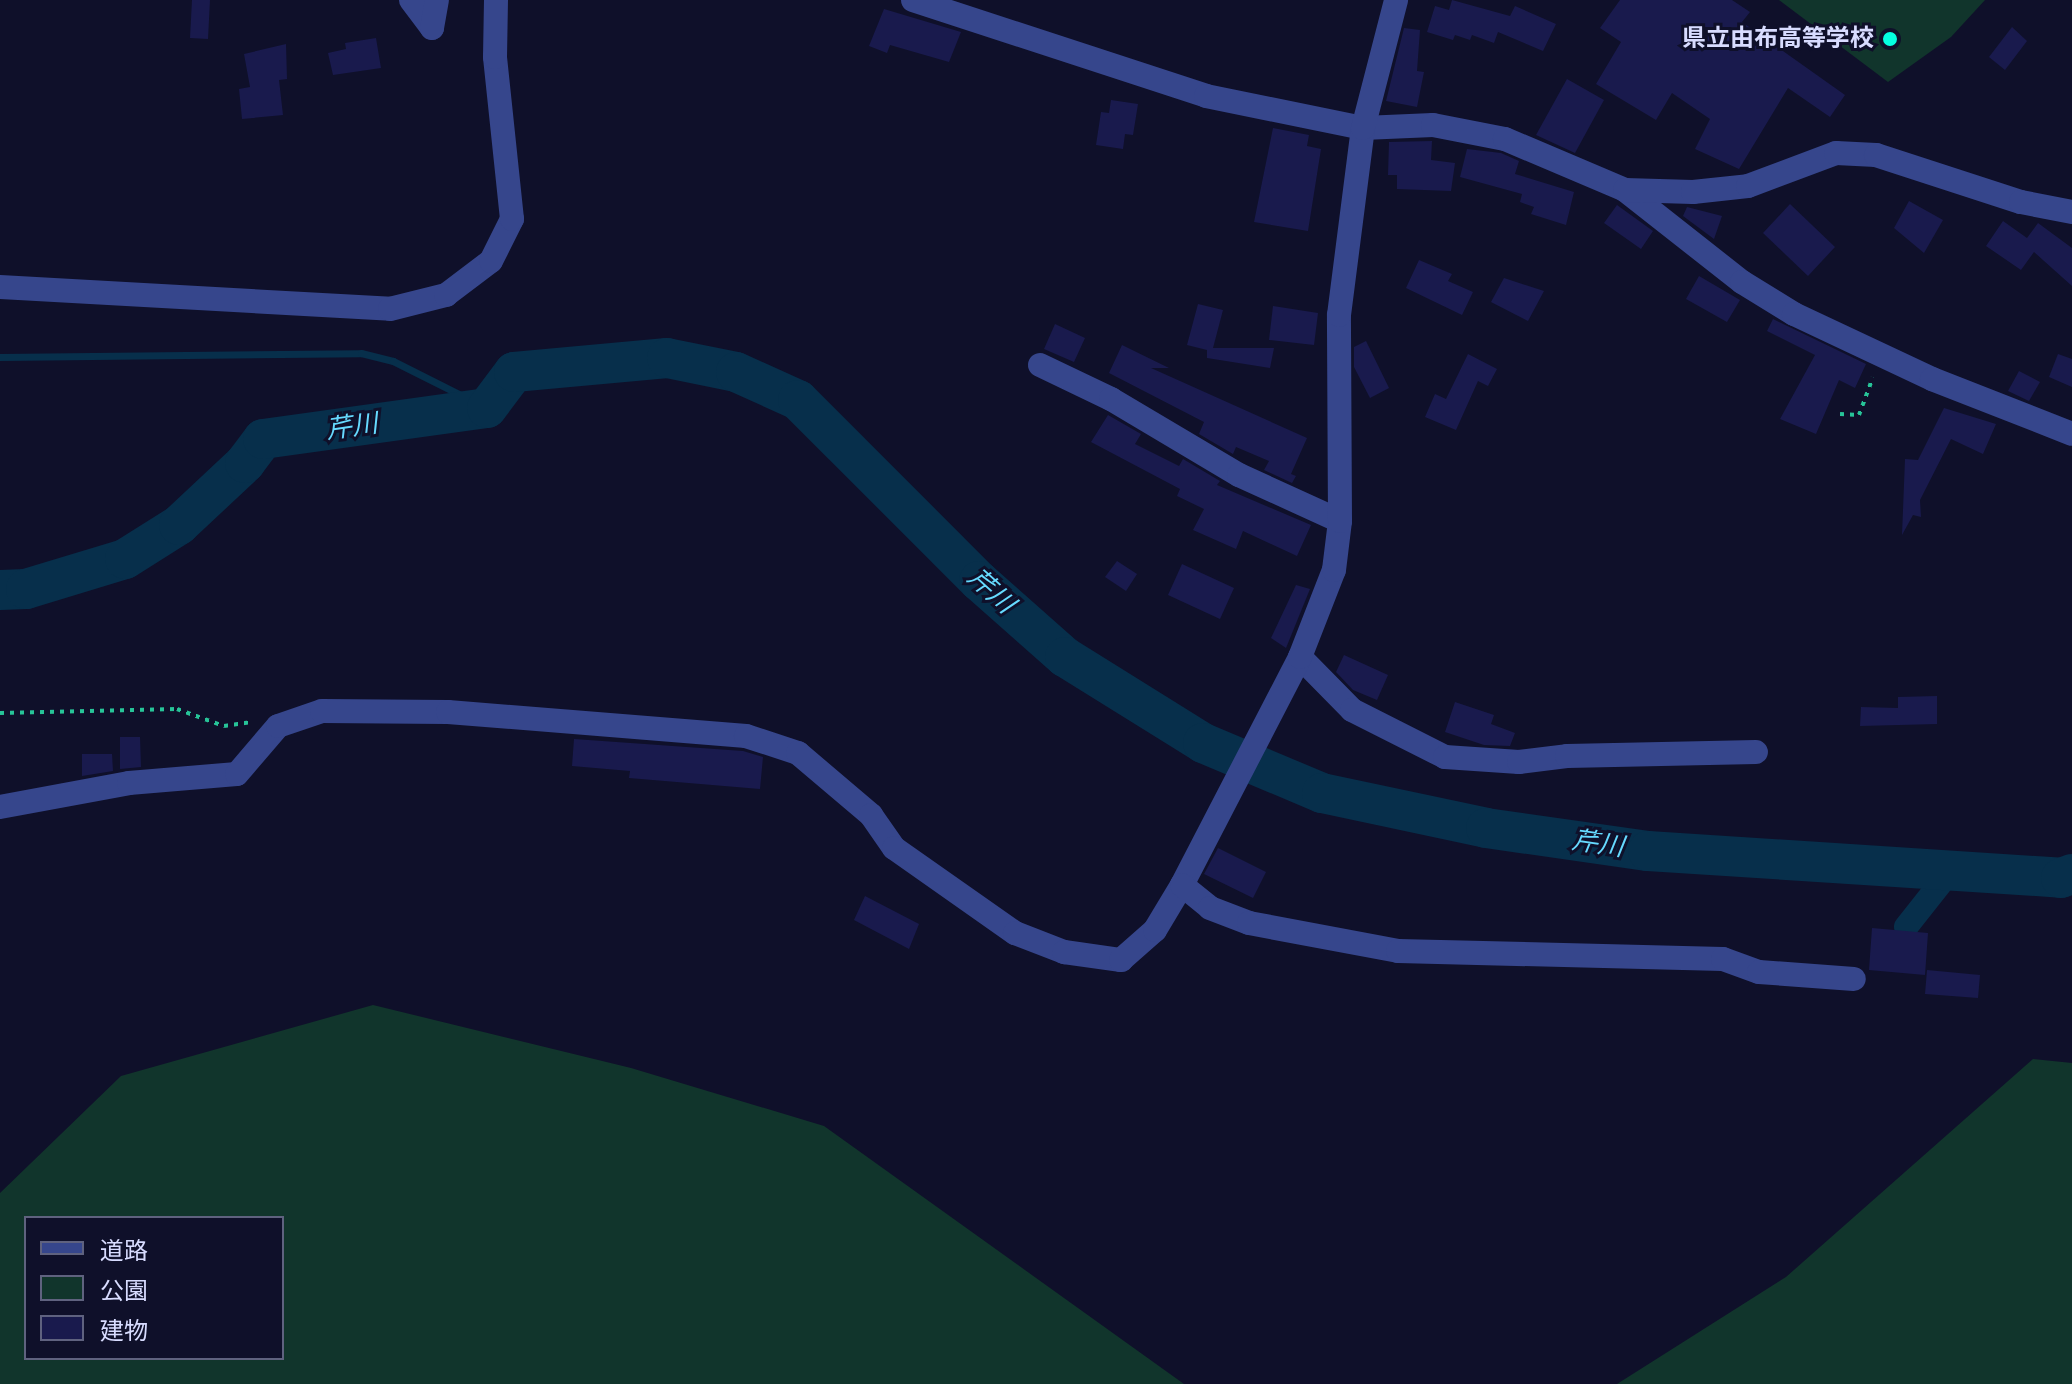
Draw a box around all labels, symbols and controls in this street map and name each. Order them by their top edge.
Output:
place label: 県立由布高等学校 [1682,25,1874,53]
marker: 県立由布高等学校 [1881,30,1899,48]
water label: 芹川 [324,408,380,446]
water label: 芹川 [961,562,1021,620]
water label: 芹川 [1570,825,1626,863]
legend [24,1216,284,1360]
text: 道路 [100,1237,148,1265]
text: 公園 [100,1277,148,1305]
text: 建物 [100,1317,148,1345]

